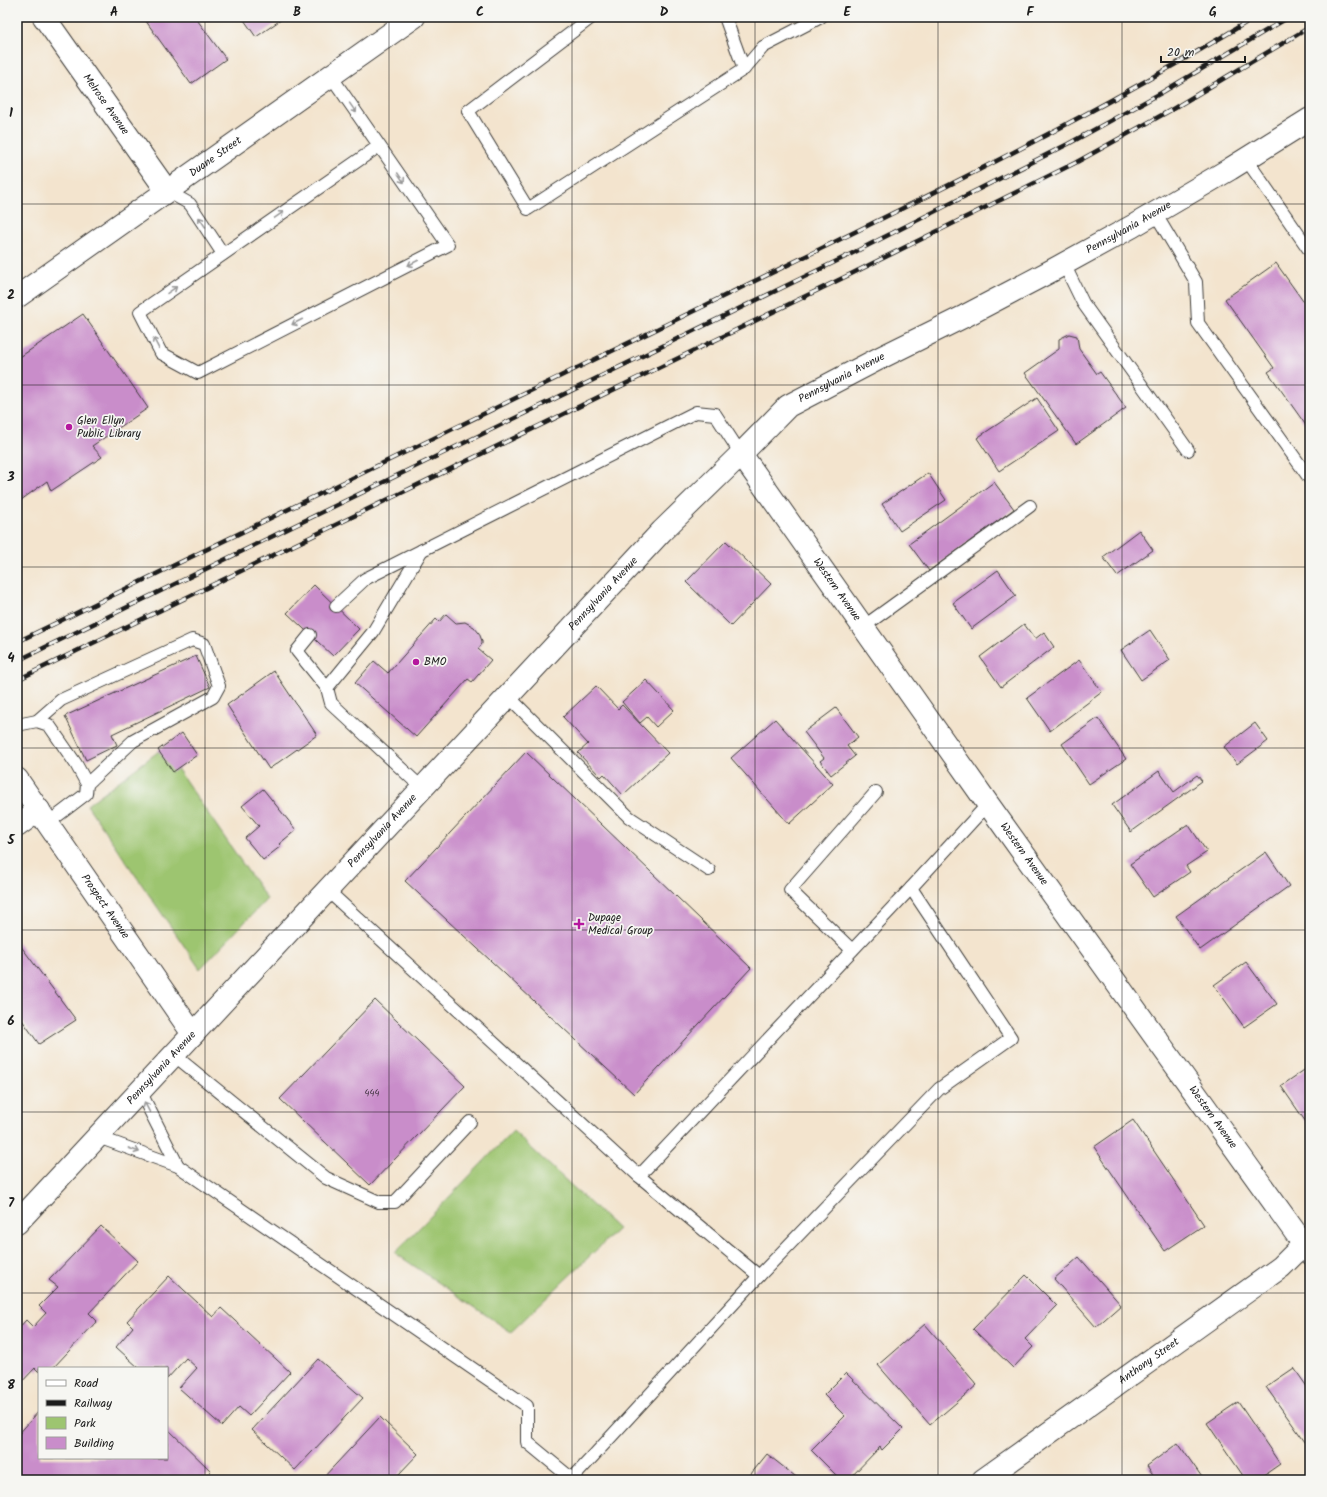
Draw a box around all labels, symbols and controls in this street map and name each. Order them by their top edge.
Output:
text: A [110,2,118,23]
text: B [293,2,301,23]
text: C [476,2,484,23]
text: D [660,2,669,23]
text: E [843,2,851,23]
text: F [1026,2,1034,23]
text: G [1209,2,1217,23]
scale bar [1161,38,1245,64]
text: 20 m [1167,43,1195,62]
street label: Melrose Avenue [78,70,134,139]
one-way arrow [349,102,357,113]
text: 1 [9,103,13,124]
street label: Duane Street [186,132,246,182]
one-way arrow [397,172,405,183]
street label: Pennsylvania Avenue [1083,196,1175,259]
one-way arrow [273,211,284,219]
one-way arrow [198,217,206,228]
one-way arrow [407,260,419,267]
text: 2 [7,285,15,306]
one-way arrow [167,286,178,294]
one-way arrow [291,319,303,327]
one-way arrow [152,337,159,349]
street label: Pennsylvania Avenue [795,348,888,408]
place label: Glen Ellyn Public Library [77,412,141,443]
marker: Glen Ellyn Public Library [64,422,74,432]
text: 3 [6,467,15,488]
street label: Pennsylvania Avenue [564,553,643,635]
street label: Western Avenue [808,554,865,625]
text: 4 [7,648,15,669]
place label: BMO [424,653,447,671]
marker: BMO [411,657,421,667]
street label: Pennsylvania Avenue [343,790,422,872]
street label: Western Avenue [995,819,1053,889]
text: 5 [7,830,16,851]
street label: Prospect Avenue [76,870,134,943]
place label: Dupage Medical Group [588,909,654,940]
marker: Dupage Medical Group [573,918,585,930]
text: 6 [7,1011,15,1032]
street label: Pennsylvania Avenue [122,1027,201,1109]
street label: Western Avenue [1184,1082,1242,1153]
house number: 444 [365,1086,379,1101]
one-way arrow [143,1101,151,1113]
one-way arrow [128,1147,140,1155]
text: 7 [8,1193,15,1214]
street label: Anthony Street [1115,1333,1184,1389]
legend [38,1367,168,1459]
text: Road [74,1374,99,1393]
text: 8 [7,1375,15,1396]
text: Railway [74,1394,112,1413]
text: Park [74,1414,96,1433]
text: Building [74,1434,114,1453]

